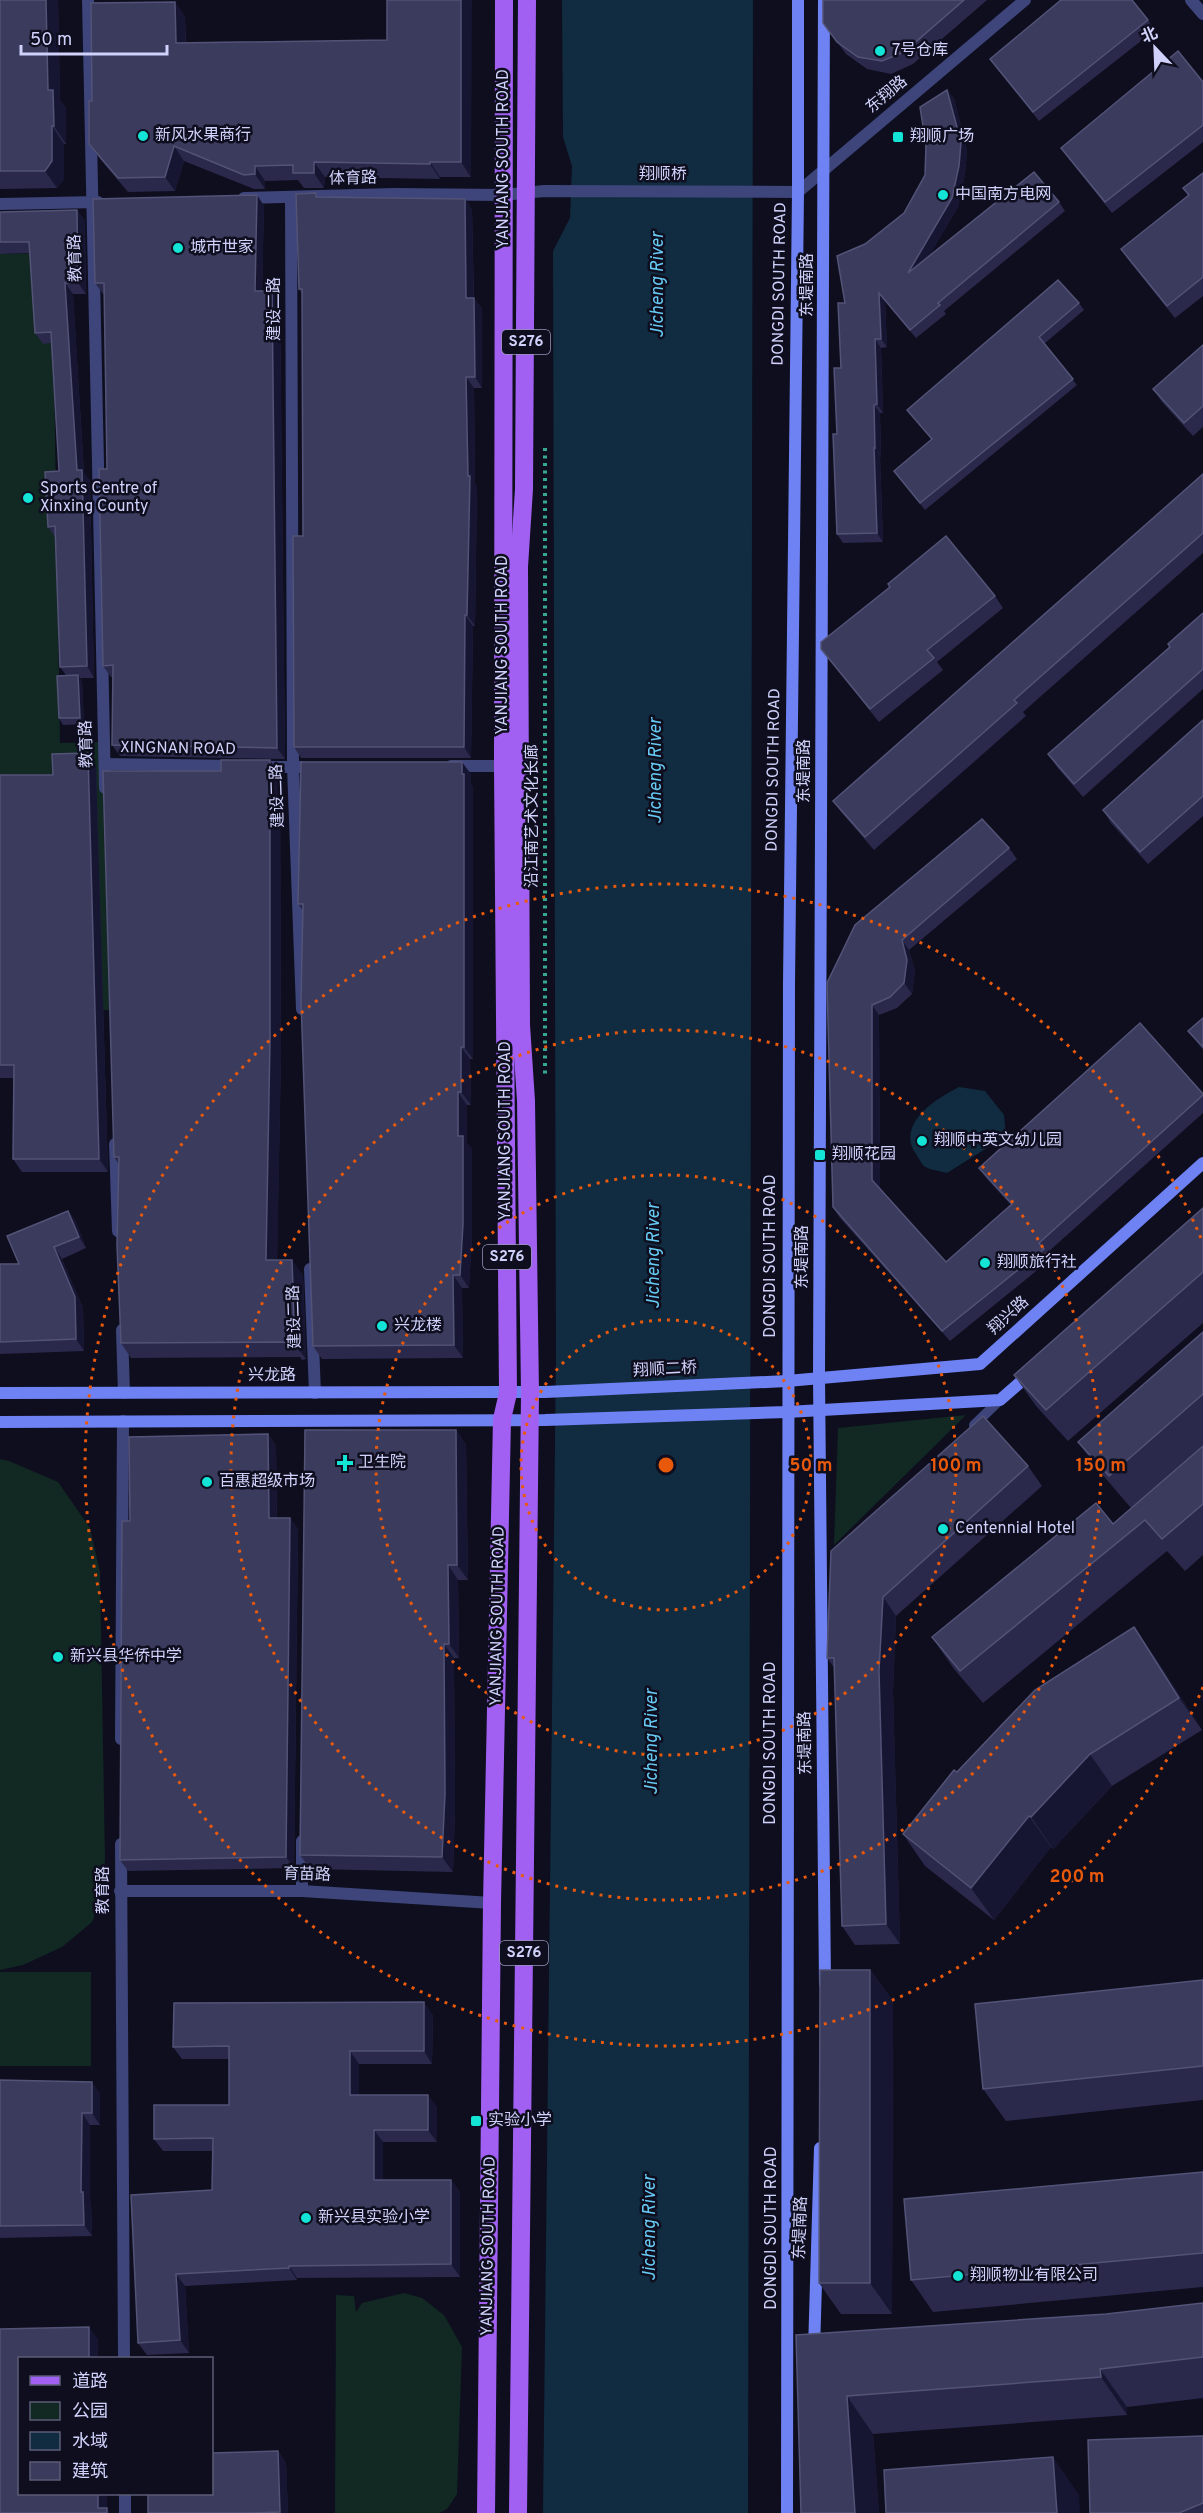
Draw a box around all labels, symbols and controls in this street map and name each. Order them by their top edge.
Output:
scale bar [21,18,166,56]
north arrow [1125,18,1185,78]
text: 北 [1139,24,1161,48]
text: 50 m [30,29,72,52]
place label: 7号仓库 [892,41,948,61]
marker: 7号仓库 [873,44,887,58]
street label: YANJIANG SOUTH ROAD [494,69,514,249]
street label: 东翔路 [862,72,912,118]
place label: 新风水果商行 [155,126,251,146]
place label: 翔顺广场 [910,127,974,147]
marker: 新风水果商行 [136,129,150,143]
marker: 翔顺广场 [891,130,905,144]
street label: 翔顺桥 [639,165,687,185]
street label: 体育路 [329,169,377,189]
place label: 中国南方电网 [955,185,1051,205]
marker: 中国南方电网 [936,188,950,202]
street label: DONGDI SOUTH ROAD [769,202,791,366]
water label: Jicheng River [647,230,670,338]
street label: 教育路 [66,234,86,282]
place label: 城市世家 [190,238,254,258]
marker: 城市世家 [171,241,185,255]
street label: 东堤南路 [798,253,818,317]
street label: 建设二路 [265,277,285,341]
road number: S276 [502,330,550,354]
place label: Sports Centre of Xinxing County [40,479,158,517]
marker: Sports Centre of Xinxing County [21,491,35,505]
street label: YANJIANG SOUTH ROAD [493,555,513,735]
street label: DONGDI SOUTH ROAD [763,688,785,852]
water label: Jicheng River [645,716,668,824]
street label: 教育路 [77,720,97,768]
street label: XINGNAN ROAD [120,738,236,760]
street label: 东堤南路 [795,739,815,803]
street label: 沿江南艺术文化长廊 [523,744,543,888]
street label: 建设二路 [267,764,289,828]
street label: YANJIANG SOUTH ROAD [496,1041,516,1221]
place label: 翔顺中英文幼儿园 [934,1131,1062,1151]
marker: 翔顺中英文幼儿园 [915,1134,929,1148]
place label: 翔顺花园 [832,1145,896,1165]
marker: 翔顺花园 [813,1148,827,1162]
street label: DONGDI SOUTH ROAD [761,1174,781,1338]
water label: Jicheng River [643,1201,666,1309]
street label: 东堤南路 [793,1225,813,1289]
road number: S276 [483,1245,531,1269]
place label: 翔顺旅行社 [997,1253,1077,1273]
marker: 翔顺旅行社 [978,1256,992,1270]
street label: 建设二路 [284,1285,306,1349]
street label: 翔兴路 [984,1293,1034,1339]
place label: 兴龙楼 [394,1316,442,1336]
marker: 兴龙楼 [375,1319,389,1333]
street label: 翔顺二桥 [633,1358,697,1382]
street label: 兴龙路 [248,1366,296,1386]
place label: 卫生院 [358,1453,406,1473]
marker: 卫生院 [336,1454,354,1472]
centre of rings [656,1455,676,1475]
text: 50 m [789,1455,833,1478]
text: 100 m [930,1455,982,1478]
text: 150 m [1076,1455,1126,1478]
place label: 百惠超级市场 [219,1471,315,1492]
marker: 百惠超级市场 [200,1475,214,1489]
place label: Centennial Hotel [955,1519,1075,1539]
marker: Centennial Hotel [936,1522,950,1536]
street label: YANJIANG SOUTH ROAD [486,1526,510,1706]
place label: 新兴县华侨中学 [70,1647,182,1667]
marker: 新兴县华侨中学 [51,1650,65,1664]
street label: DONGDI SOUTH ROAD [761,1661,781,1825]
water label: Jicheng River [641,1687,664,1795]
street label: 东堤南路 [795,1711,817,1775]
street label: 育苗路 [283,1864,331,1886]
street label: 教育路 [94,1866,114,1914]
text: 200 m [1049,1866,1105,1889]
road number: S276 [500,1941,548,1965]
place label: 实验小学 [488,2111,552,2131]
marker: 实验小学 [469,2114,483,2128]
street label: DONGDI SOUTH ROAD [762,2146,782,2310]
street label: YANJIANG SOUTH ROAD [477,2156,501,2336]
water label: Jicheng River [639,2173,662,2281]
street label: 东堤南路 [790,2196,812,2260]
place label: 新兴县实验小学 [318,2208,430,2228]
marker: 新兴县实验小学 [299,2211,313,2225]
place label: 翔顺物业有限公司 [970,2266,1098,2286]
marker: 翔顺物业有限公司 [951,2269,965,2283]
legend [18,2357,213,2495]
text: 道路 [72,2371,108,2394]
text: 公园 [72,2401,108,2424]
text: 水域 [72,2431,108,2454]
text: 建筑 [72,2461,108,2484]

